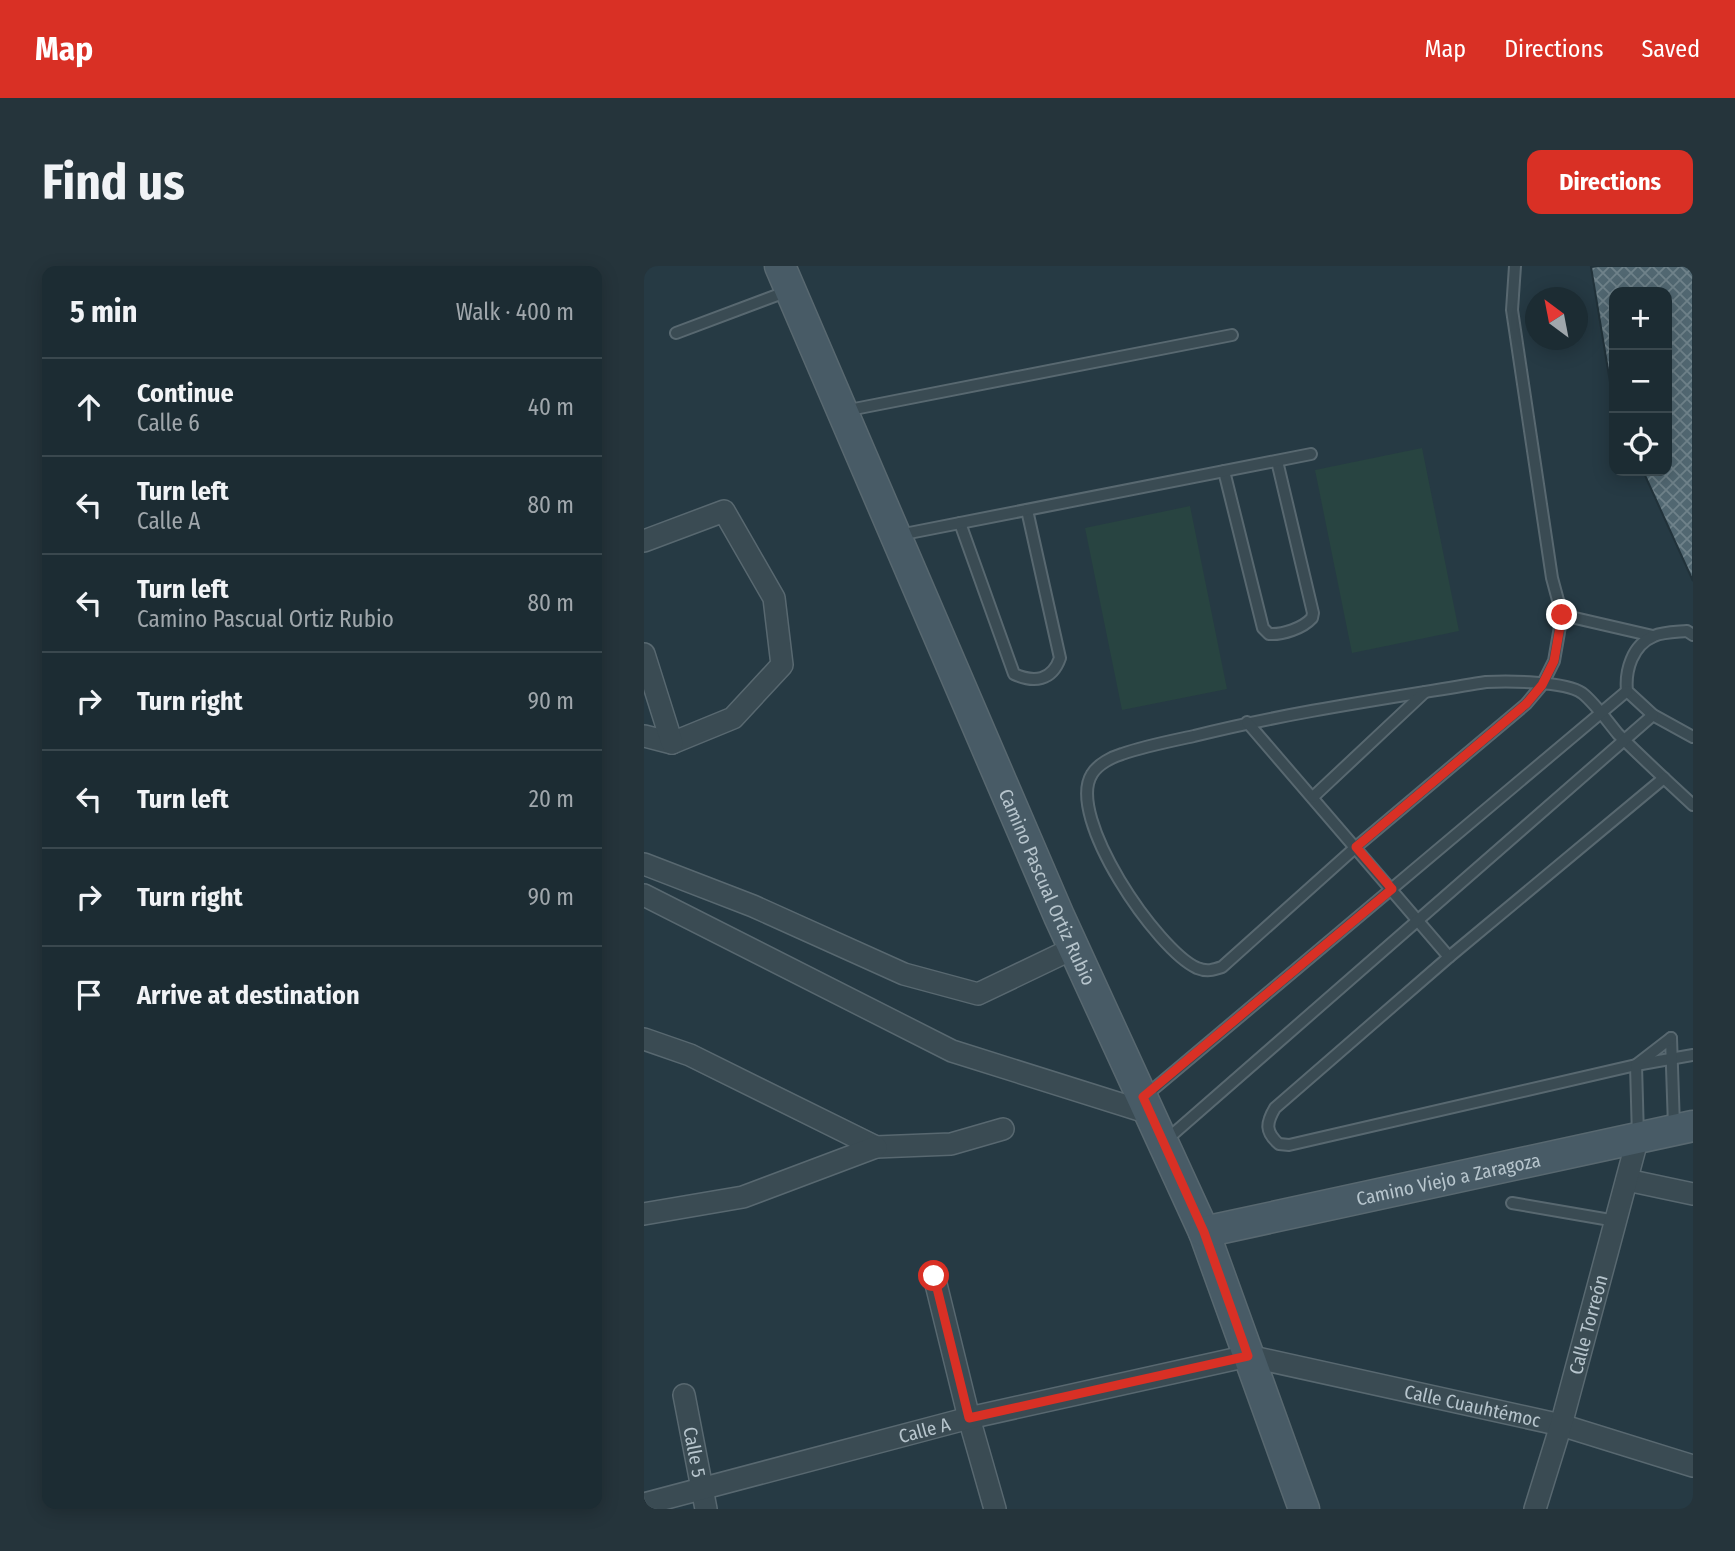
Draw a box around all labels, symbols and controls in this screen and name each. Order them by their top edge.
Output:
text: Map [35,29,93,69]
text: Map [1425,35,1466,63]
text: Directions [1504,35,1603,63]
text: Saved [1641,35,1700,63]
button: Directions [1527,150,1693,214]
text: Find us [42,153,185,212]
north arrow [1525,287,1588,350]
map controls [1609,287,1672,476]
button: + [1609,287,1672,350]
text: 5 min [70,294,137,330]
text: Walk · 400 m [456,298,574,326]
button: − [1609,350,1672,413]
text: Continue [137,378,234,409]
icon: ahead [70,388,108,426]
text: 40 m [528,393,574,421]
text: Calle 6 [137,409,200,437]
button: locate [1609,413,1672,476]
text: Turn left [137,476,229,507]
icon: left [70,486,108,524]
text: 80 m [527,491,574,519]
text: Calle A [137,507,200,535]
text: Turn left [137,574,229,605]
icon: left [70,584,108,622]
text: 80 m [527,589,574,617]
route end [1546,599,1577,630]
text: Camino Pascual Ortiz Rubio [137,605,394,633]
icon: right [70,682,108,720]
text: Turn right [137,686,243,717]
text: 90 m [528,687,574,715]
icon: left [70,780,108,818]
text: Turn left [137,784,229,815]
text: 20 m [529,785,574,813]
street label: Camino Pascual Ortiz Rubio [994,785,1100,989]
icon: right [70,878,108,916]
text: Turn right [137,882,243,913]
text: 90 m [528,883,574,911]
icon: arrive [70,976,108,1014]
text: Arrive at destination [137,980,360,1011]
street label: Camino Viejo a Zaragoza [1354,1148,1543,1211]
route start [918,1260,949,1291]
street label: Calle Torreón [1564,1272,1613,1377]
street label: Calle Cuauhtémoc [1402,1380,1543,1432]
street label: Calle A [896,1412,953,1448]
street label: Calle 5 [678,1425,711,1479]

